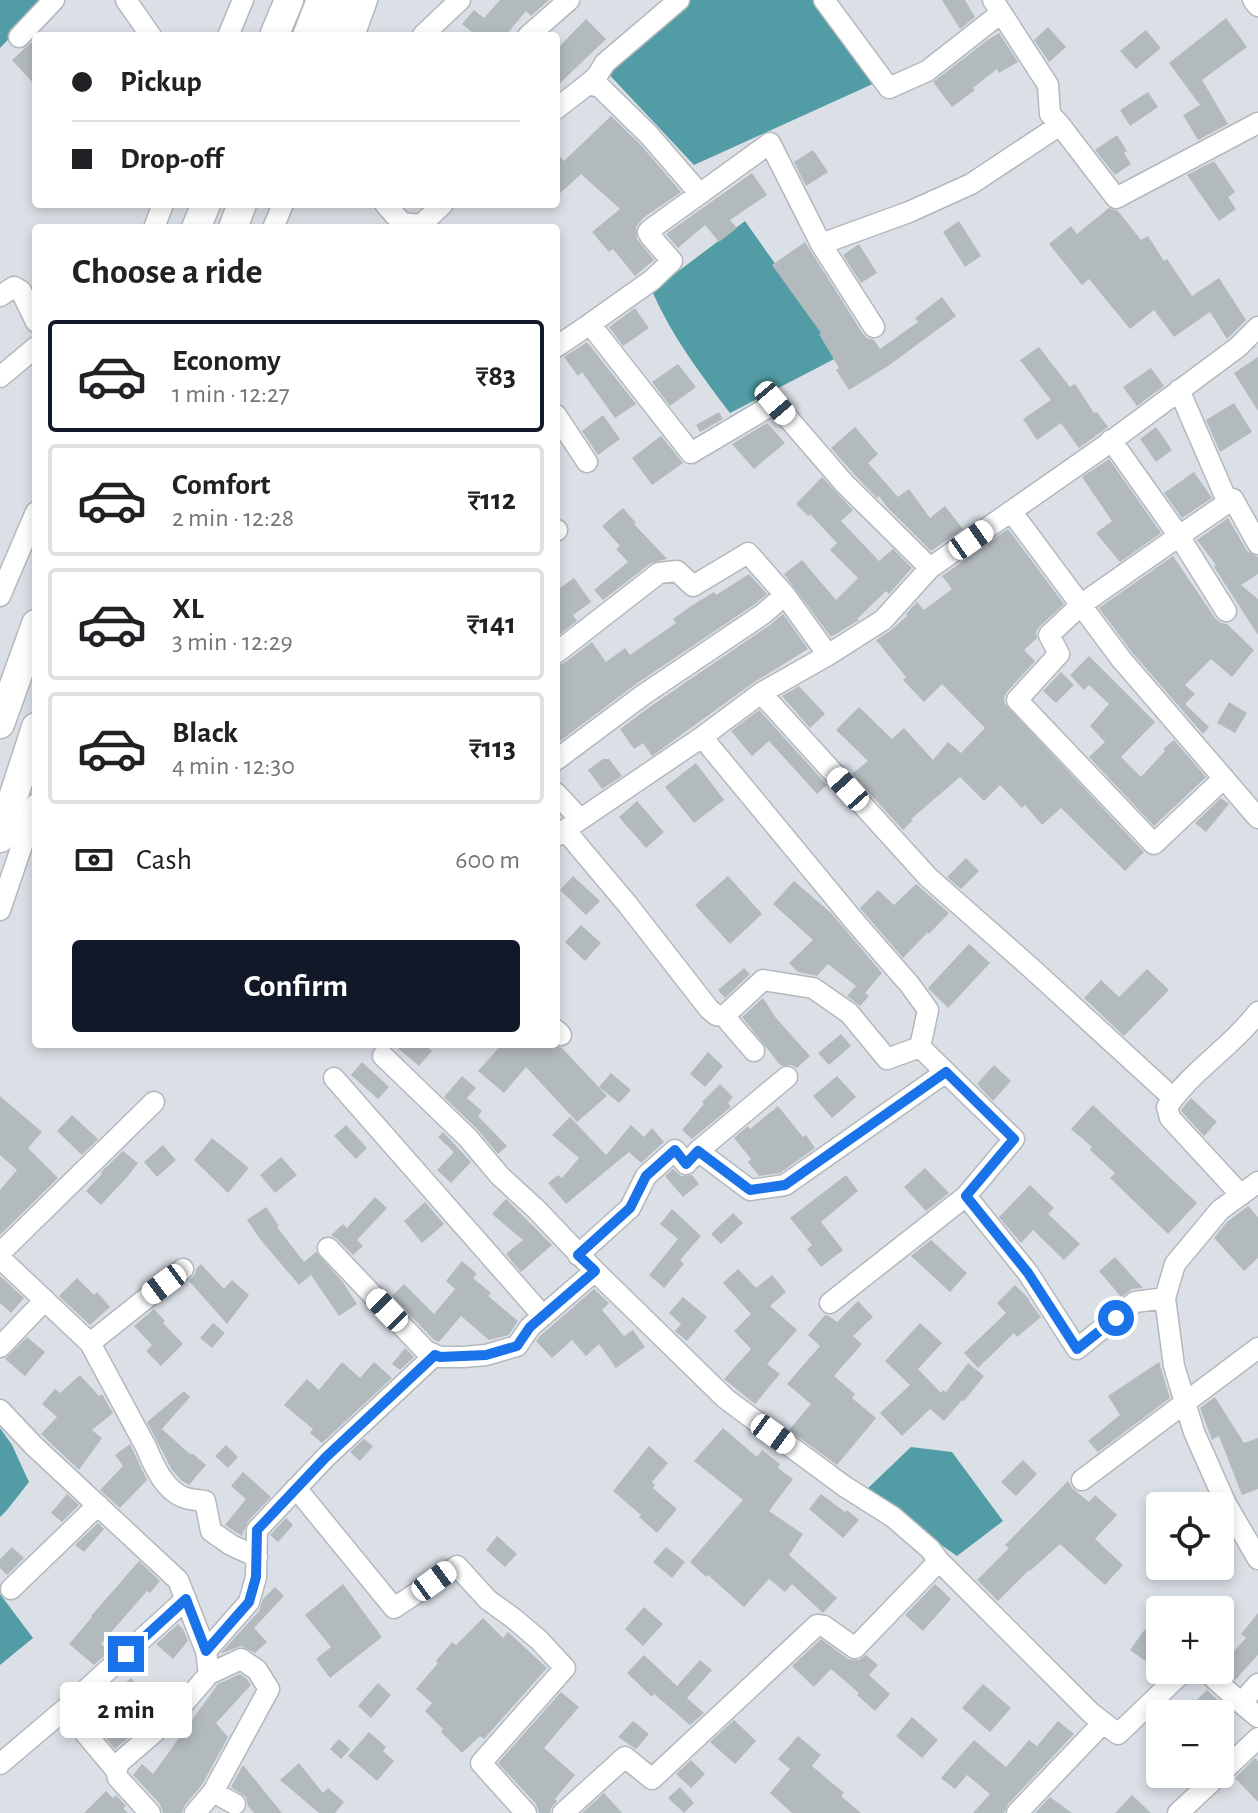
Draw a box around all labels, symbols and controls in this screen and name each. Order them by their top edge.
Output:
text: Pickup [120,67,202,97]
text: Drop-off [120,144,223,174]
text: Choose a ride [72,254,262,290]
icon: car [76,340,148,412]
text: Economy [172,346,281,376]
text: ₹83 [476,361,516,391]
car [750,377,800,429]
text: 1 min · 12:27 [172,381,290,407]
icon: car [76,464,148,536]
text: Comfort [172,470,271,500]
text: ₹112 [468,485,516,515]
text: 2 min · 12:28 [172,505,294,531]
car [944,516,998,564]
icon: car [76,588,148,660]
text: XL [172,594,204,624]
text: ₹141 [467,609,516,639]
text: 3 min · 12:29 [172,629,293,655]
icon: car [76,712,148,784]
text: Black [172,718,238,748]
text: ₹113 [469,733,516,763]
text: 4 min · 12:30 [172,753,295,779]
car [823,763,873,815]
icon: cash [72,838,116,882]
text: Cash [136,845,192,875]
text: 600 m [455,847,520,873]
button: Confirm [72,940,520,1032]
car [138,1260,190,1308]
car [362,1284,412,1336]
route start [1098,1300,1134,1336]
car [747,1410,799,1458]
map controls [1146,1492,1234,1788]
button: locate [1146,1492,1234,1580]
car [408,1557,460,1605]
button: + [1146,1596,1234,1684]
route end [108,1636,144,1672]
callout: 2 min [60,1682,192,1738]
text: 2 min [97,1697,155,1723]
button: − [1146,1700,1234,1788]

